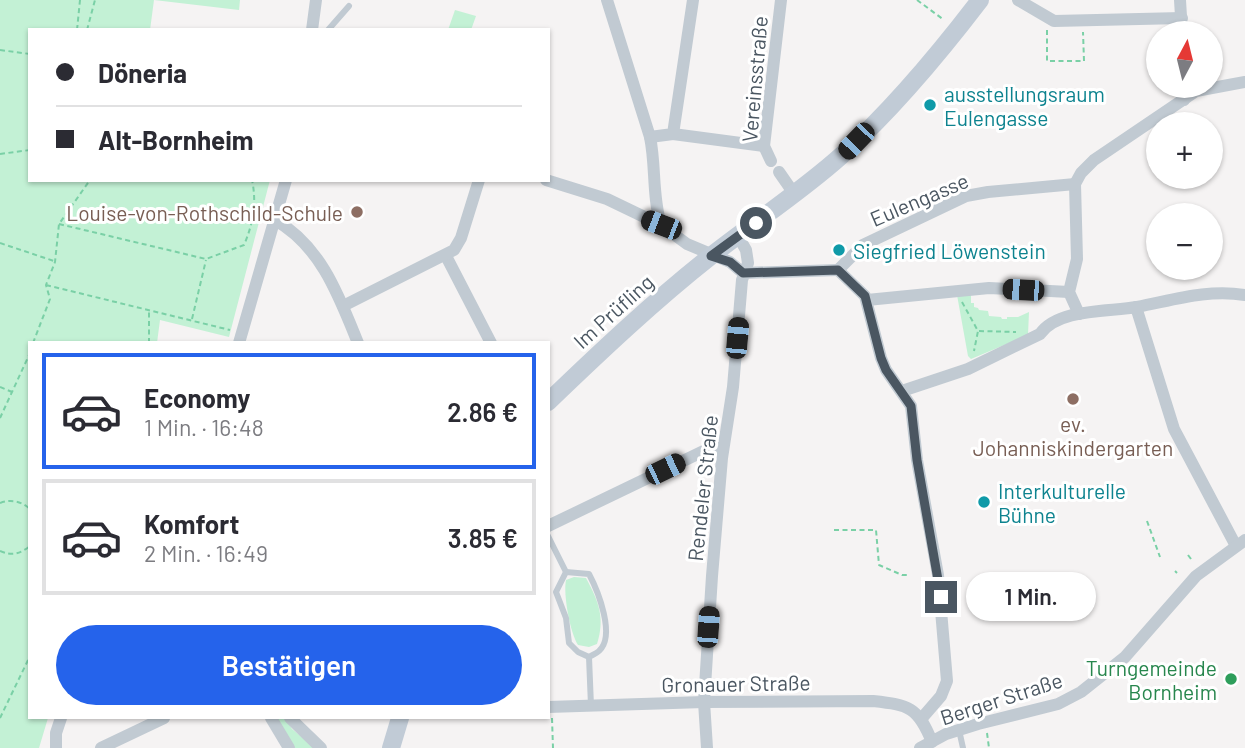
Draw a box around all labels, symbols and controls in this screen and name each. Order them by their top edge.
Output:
street label: Vereinsstraße [736,15,772,143]
north arrow [1146,21,1223,98]
map controls [1146,21,1223,280]
text: Döneria [98,57,187,88]
place label: ausstellungsraum Eulengasse [944,81,1105,130]
marker: ausstellungsraum Eulengasse [922,97,938,113]
button: + [1146,112,1223,189]
car [834,119,879,163]
text: Alt-Bornheim [98,124,254,155]
street label: Eulengasse [866,167,972,231]
place label: Louise-von-Rothschild-Schule [66,200,343,225]
button: − [1146,203,1223,280]
marker: Louise-von-Rothschild-Schule [349,204,365,220]
route start [740,207,772,239]
car [638,208,685,242]
place label: Siegfried Löwenstein [853,238,1046,263]
marker: Siegfried Löwenstein [831,242,847,258]
street label: Im Prüfling [568,269,658,353]
car [1002,278,1045,302]
car [725,316,750,360]
icon: car [60,380,123,443]
text: Economy [144,382,250,413]
marker: ev. Johanniskindergarten [1065,391,1081,407]
text: 2.86 € [447,396,518,427]
place label: ev. Johanniskindergarten [973,411,1173,460]
text: 1 Min. · 16:48 [144,413,264,441]
street label: Rendeler Straße [682,414,722,562]
car [642,450,689,488]
place label: Interkulturelle Bühne [998,478,1126,527]
marker: Interkulturelle Bühne [976,494,992,510]
icon: car [60,506,123,569]
text: Komfort [144,508,239,539]
text: 3.85 € [448,522,518,553]
text: 2 Min. · 16:49 [144,539,268,567]
callout: 1 Min. [965,572,1095,622]
route end [925,581,957,613]
text: 1 Min. [1004,582,1058,610]
car [697,605,720,649]
button: Bestätigen [56,625,522,705]
place label: Turngemeinde Bornheim [1086,655,1217,704]
street label: Berger Straße [937,666,1065,730]
street label: Gronauer Straße [661,669,811,697]
marker: Turngemeinde Bornheim [1223,671,1239,687]

